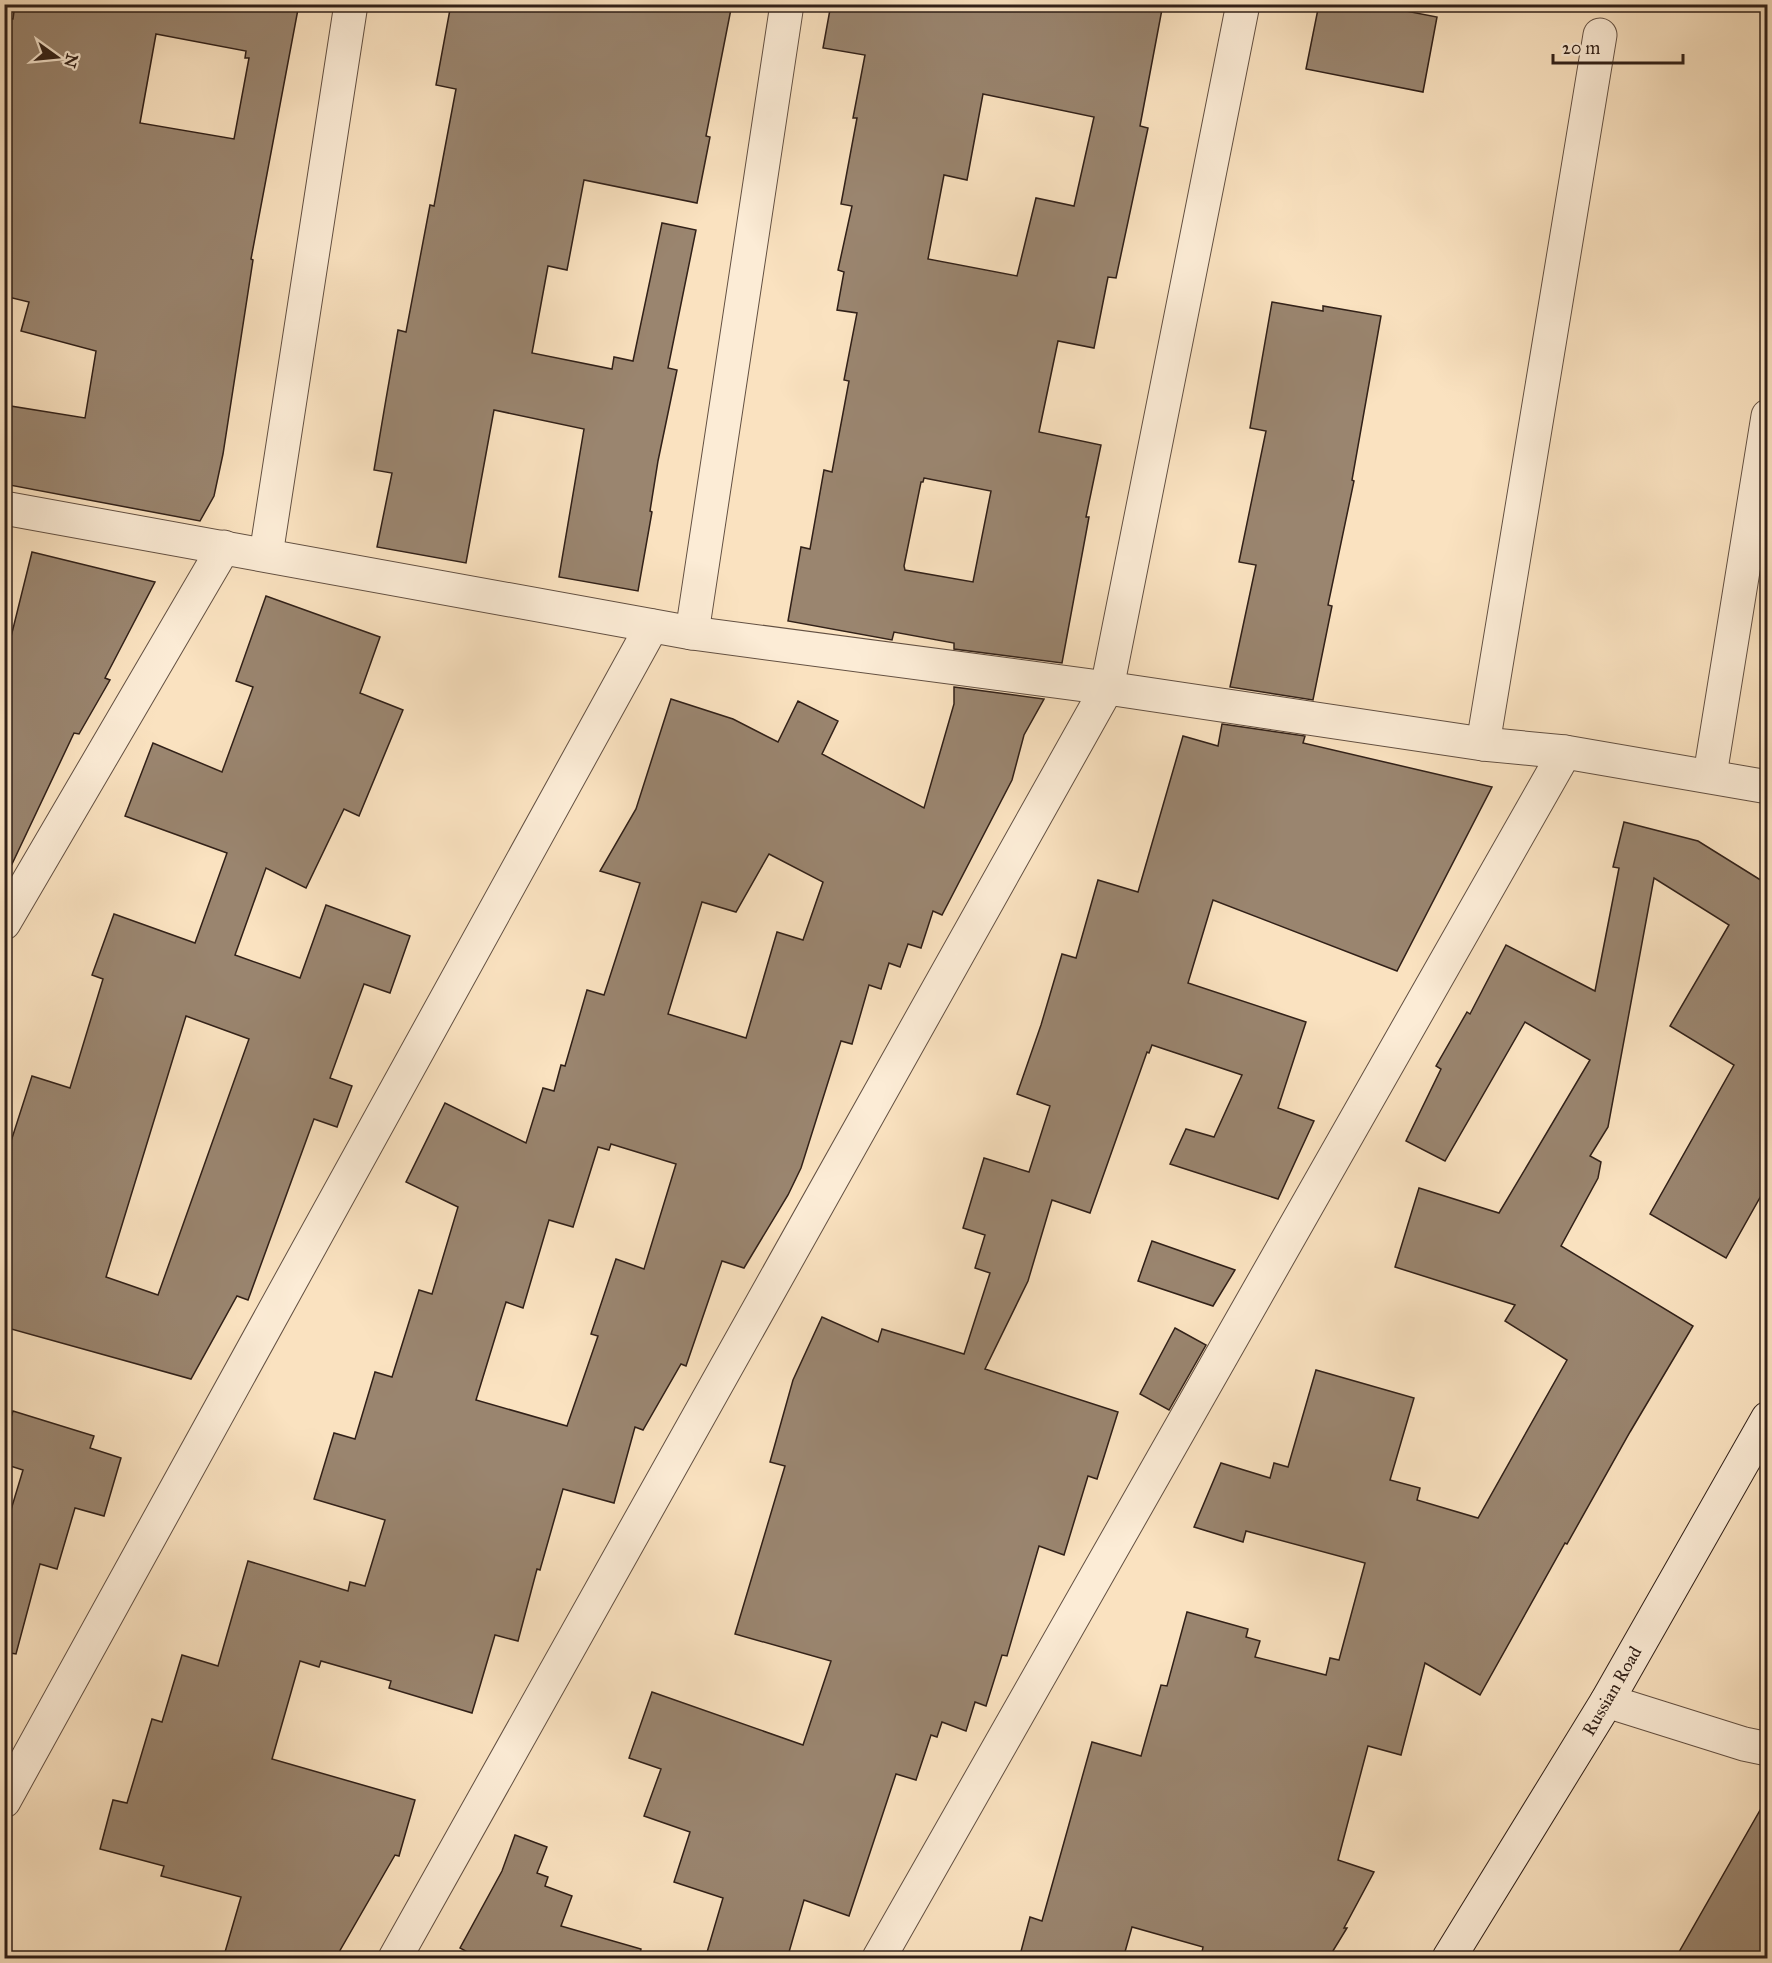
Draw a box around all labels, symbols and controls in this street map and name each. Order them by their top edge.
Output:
north arrow [27,27,87,87]
scale bar [1553,27,1684,65]
text: 20 m [1562,37,1600,59]
text: N [60,52,82,70]
street label: Russian Road [1578,1642,1646,1740]

